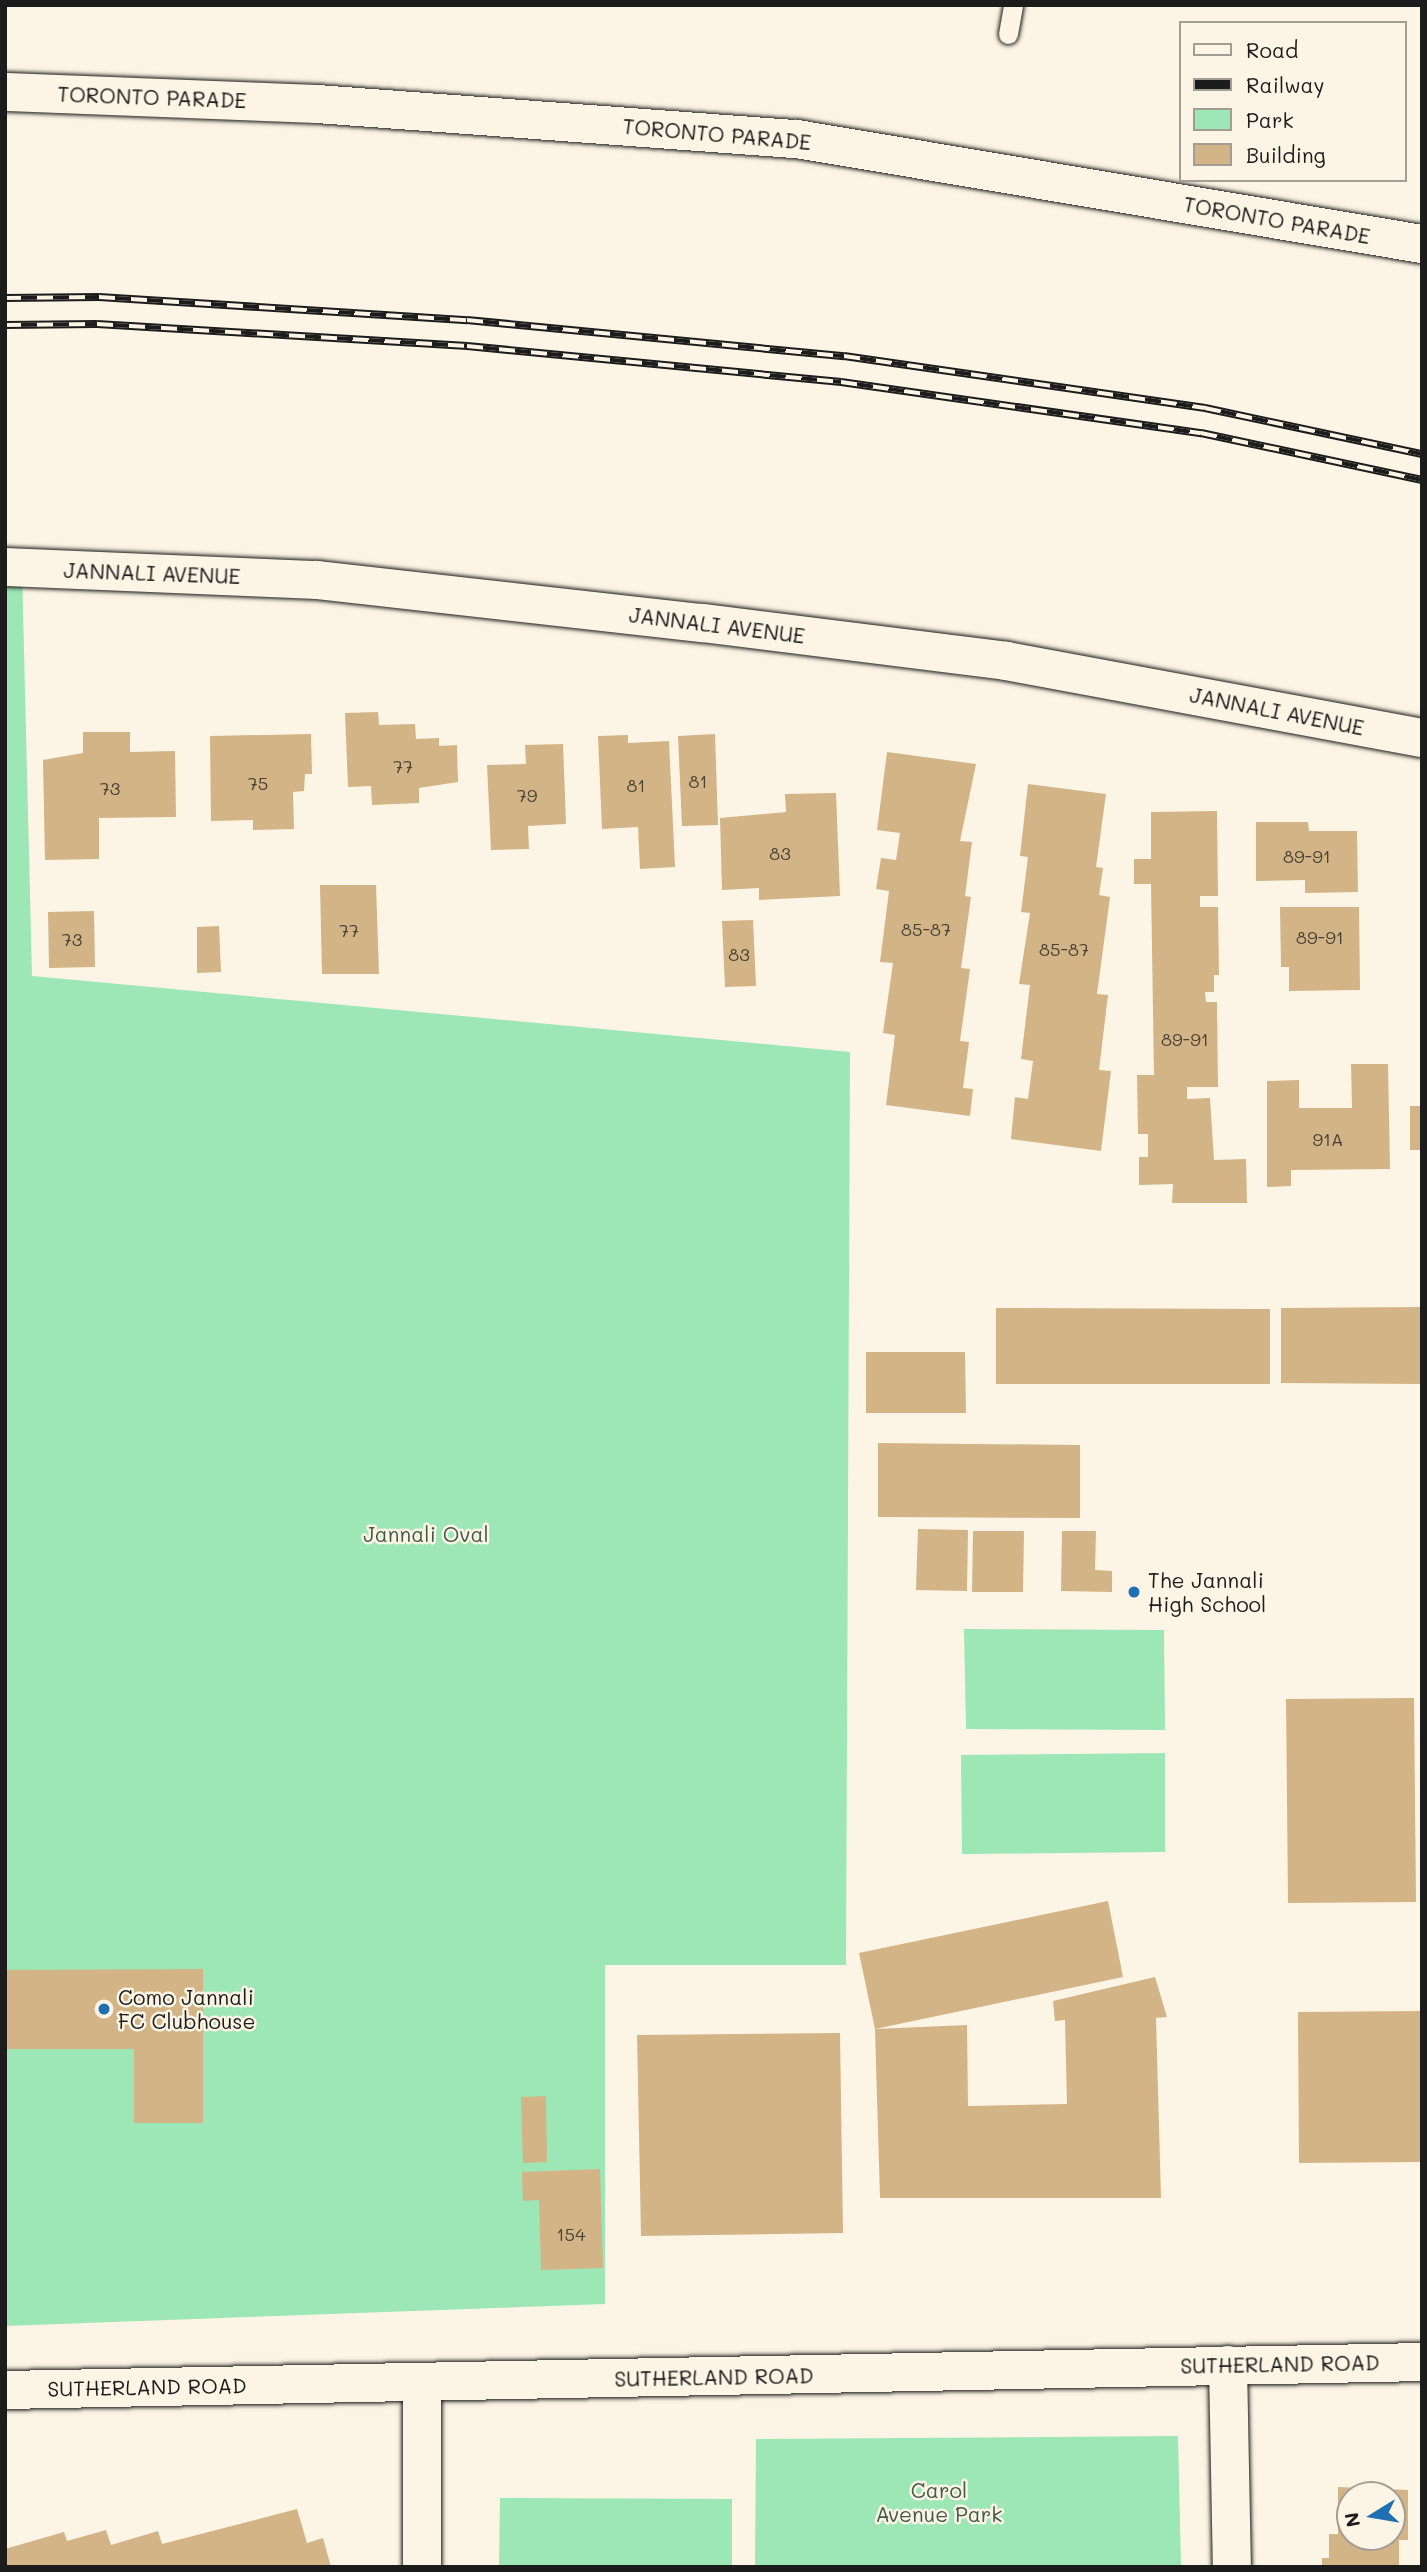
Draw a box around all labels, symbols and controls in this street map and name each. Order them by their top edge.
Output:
legend [1178,21,1406,182]
text: Road [1246,36,1298,63]
text: Railway [1246,71,1325,98]
street label: TORONTO PARADE [57,81,247,113]
text: Park [1246,106,1294,133]
street label: TORONTO PARADE [622,113,812,155]
text: Building [1246,141,1326,168]
street label: TORONTO PARADE [1182,191,1372,249]
street label: JANNALI AVENUE [63,557,241,589]
street label: JANNALI AVENUE [628,602,806,648]
street label: JANNALI AVENUE [1188,682,1366,740]
house number: 77 [393,755,413,777]
house number: 81 [689,770,707,792]
house number: 75 [248,772,268,794]
house number: 81 [627,774,645,796]
house number: 73 [100,777,120,799]
house number: 79 [517,784,537,806]
house number: 83 [769,842,791,864]
house number: 89-91 [1283,845,1331,867]
house number: 85-87 [901,918,951,940]
house number: 77 [339,919,359,941]
house number: 89-91 [1296,926,1344,948]
house number: 73 [62,928,82,950]
house number: 85-87 [1039,938,1089,960]
house number: 83 [728,943,750,965]
house number: 89-91 [1161,1028,1209,1050]
house number: 91A [1312,1128,1344,1150]
park label: Jannali Oval [363,1521,489,1547]
place label: The Jannali High School [1148,1567,1266,1617]
marker: The Jannali High School [1126,1584,1142,1600]
place label: Como Jannali FC Clubhouse [118,1984,256,2034]
marker: Como Jannali FC Clubhouse [96,2001,112,2017]
house number: 154 [556,2223,586,2245]
street label: SUTHERLAND ROAD [1180,2350,1380,2378]
street label: SUTHERLAND ROAD [614,2363,814,2391]
street label: SUTHERLAND ROAD [47,2373,247,2401]
park label: Carol Avenue Park [876,2477,1002,2527]
north arrow [1336,2481,1406,2551]
text: N [1338,2510,1366,2529]

